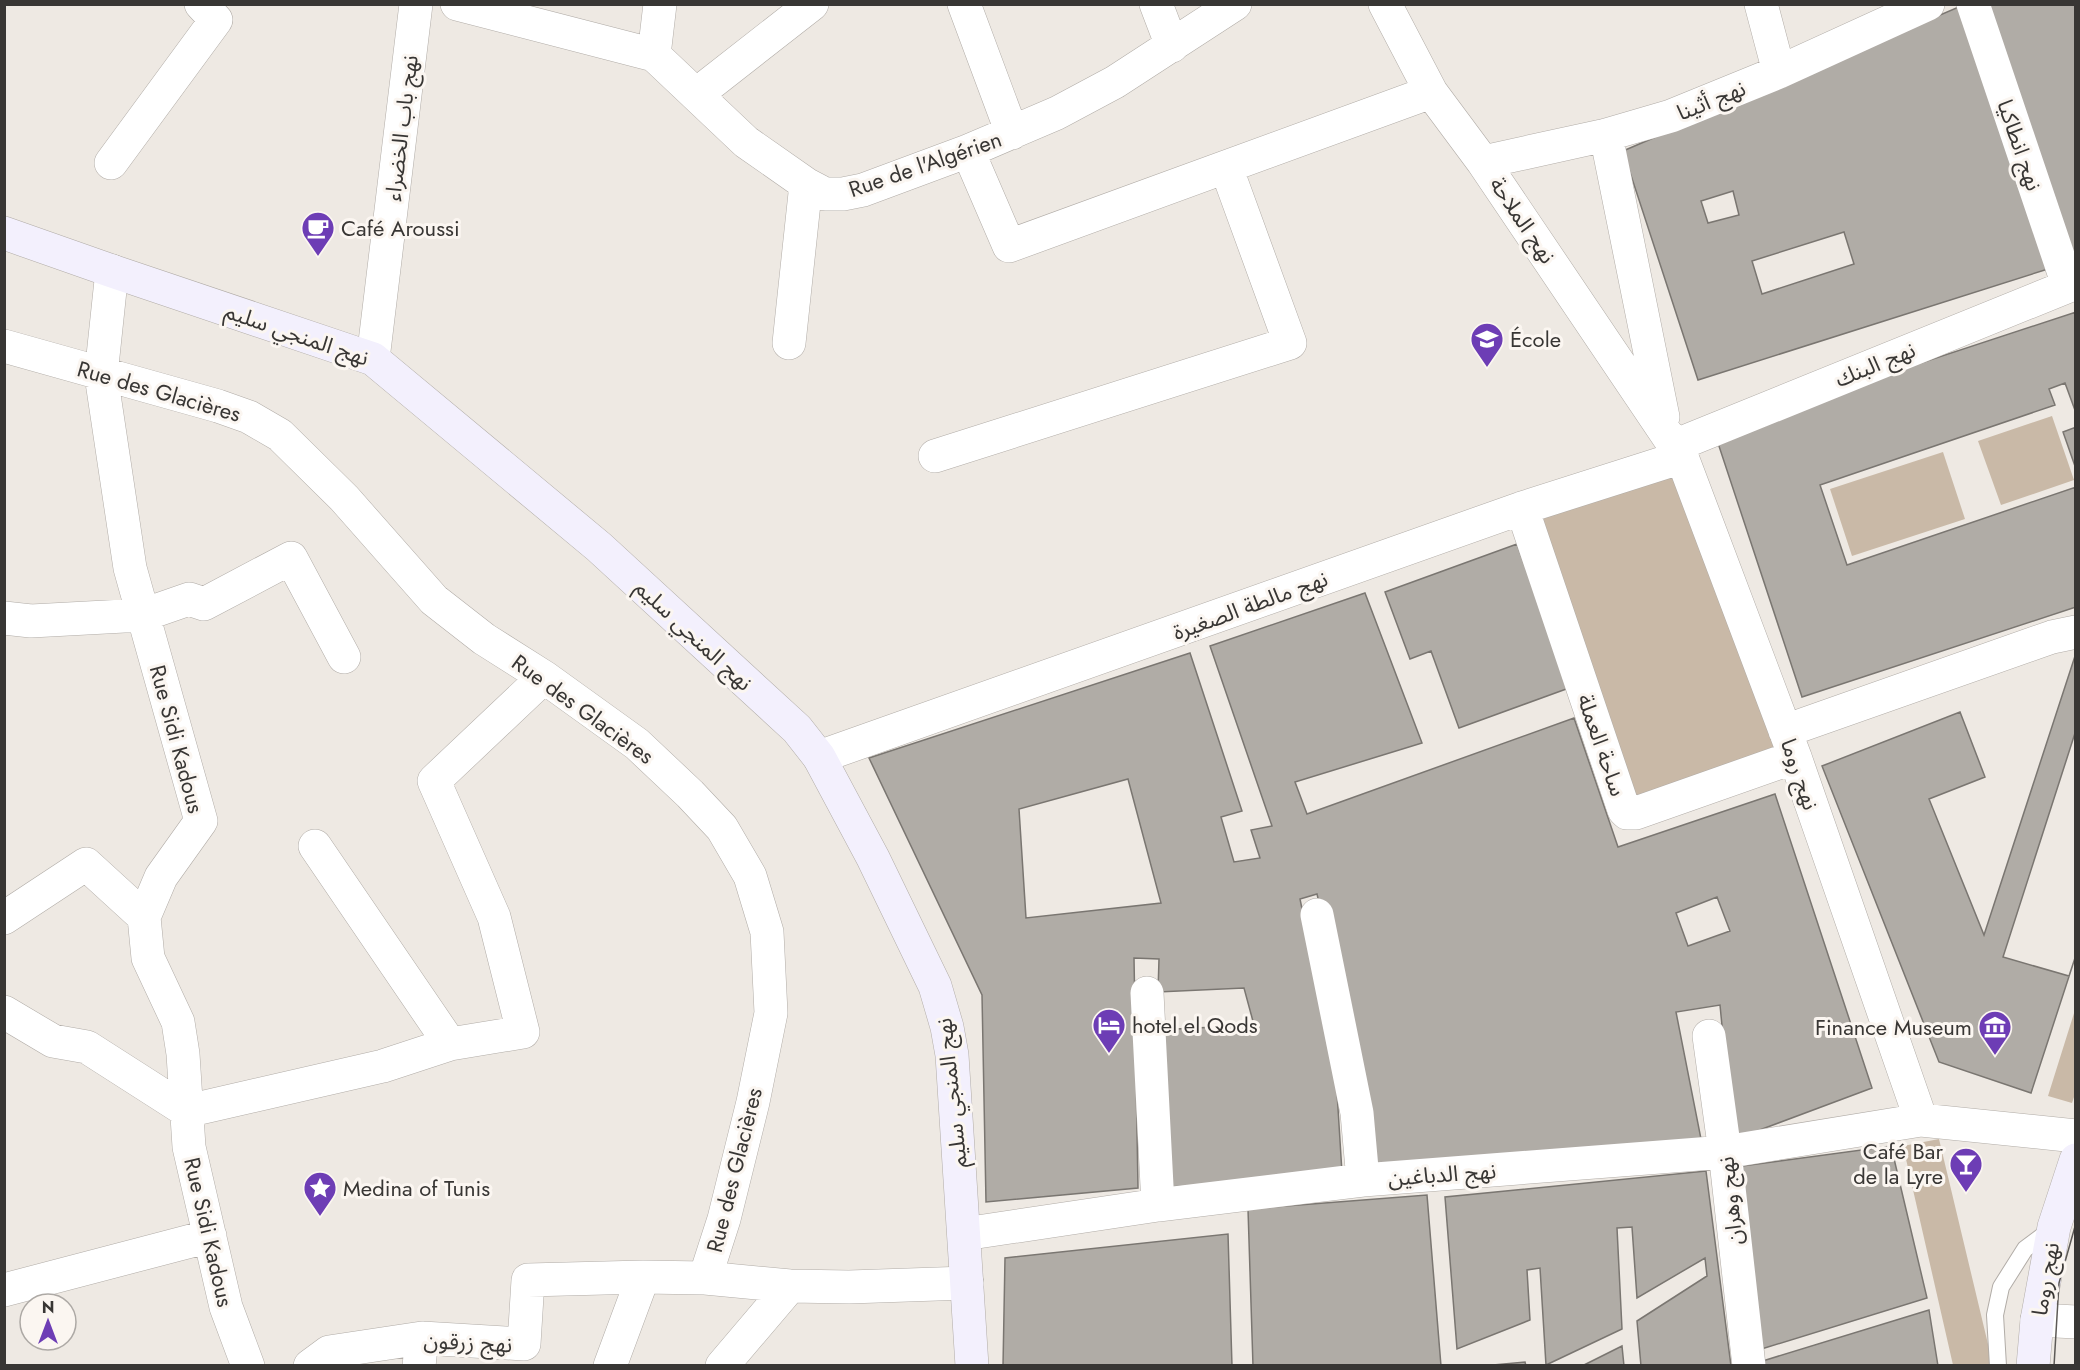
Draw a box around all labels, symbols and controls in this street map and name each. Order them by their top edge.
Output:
street label: نهج باب الخضراء [376,53,427,203]
street label: نهج أثينا [1672,72,1751,129]
street label: نهج انطاكيا [1988,95,2051,195]
street label: Rue de l'Algérien [844,123,1006,205]
street label: نهج الملاحة [1481,170,1564,270]
cafe icon: Café Aroussi [300,210,336,257]
place label: Café Aroussi [341,212,460,244]
street label: نهج المنجي سليم [220,294,373,375]
school or university icon: École [1469,321,1505,368]
place label: École [1510,323,1561,355]
street label: نهج البنك [1830,333,1920,396]
street label: Rue des Glacières [73,352,245,430]
street label: نهج مالطة الصغيرة [1168,562,1332,649]
street label: نهج المنجي سليم [627,572,760,699]
street label: Rue des Glacières [505,646,661,772]
street label: Rue Sidi Kadous [142,661,212,817]
street label: ساحة العملة [1570,690,1634,800]
street label: نهج روما [1772,734,1827,814]
hotel icon: hotel el Qods [1091,1007,1127,1054]
place label: hotel el Qods [1132,1009,1258,1041]
museum icon: Finance Museum [1977,1009,2013,1056]
place label: Finance Museum [1815,1011,1972,1043]
street label: نهج المنجي سليم [927,1016,976,1169]
street label: Rue des Glacières [698,1084,770,1256]
place label: Café Bar de la Lyre [1853,1135,1943,1192]
bar icon: Café Bar de la Lyre [1948,1146,1984,1193]
street label: Rue Sidi Kadous [176,1154,242,1310]
street label: نهج الدباغين [1387,1154,1497,1195]
street label: نهج وهران [1709,1155,1752,1247]
place icon: Medina of Tunis [302,1170,338,1217]
place label: Medina of Tunis [343,1172,490,1204]
street label: نهج روما [2023,1240,2068,1318]
north arrow [18,1292,78,1352]
text: N [42,1296,54,1319]
street label: نهج زرقون [423,1324,513,1361]

